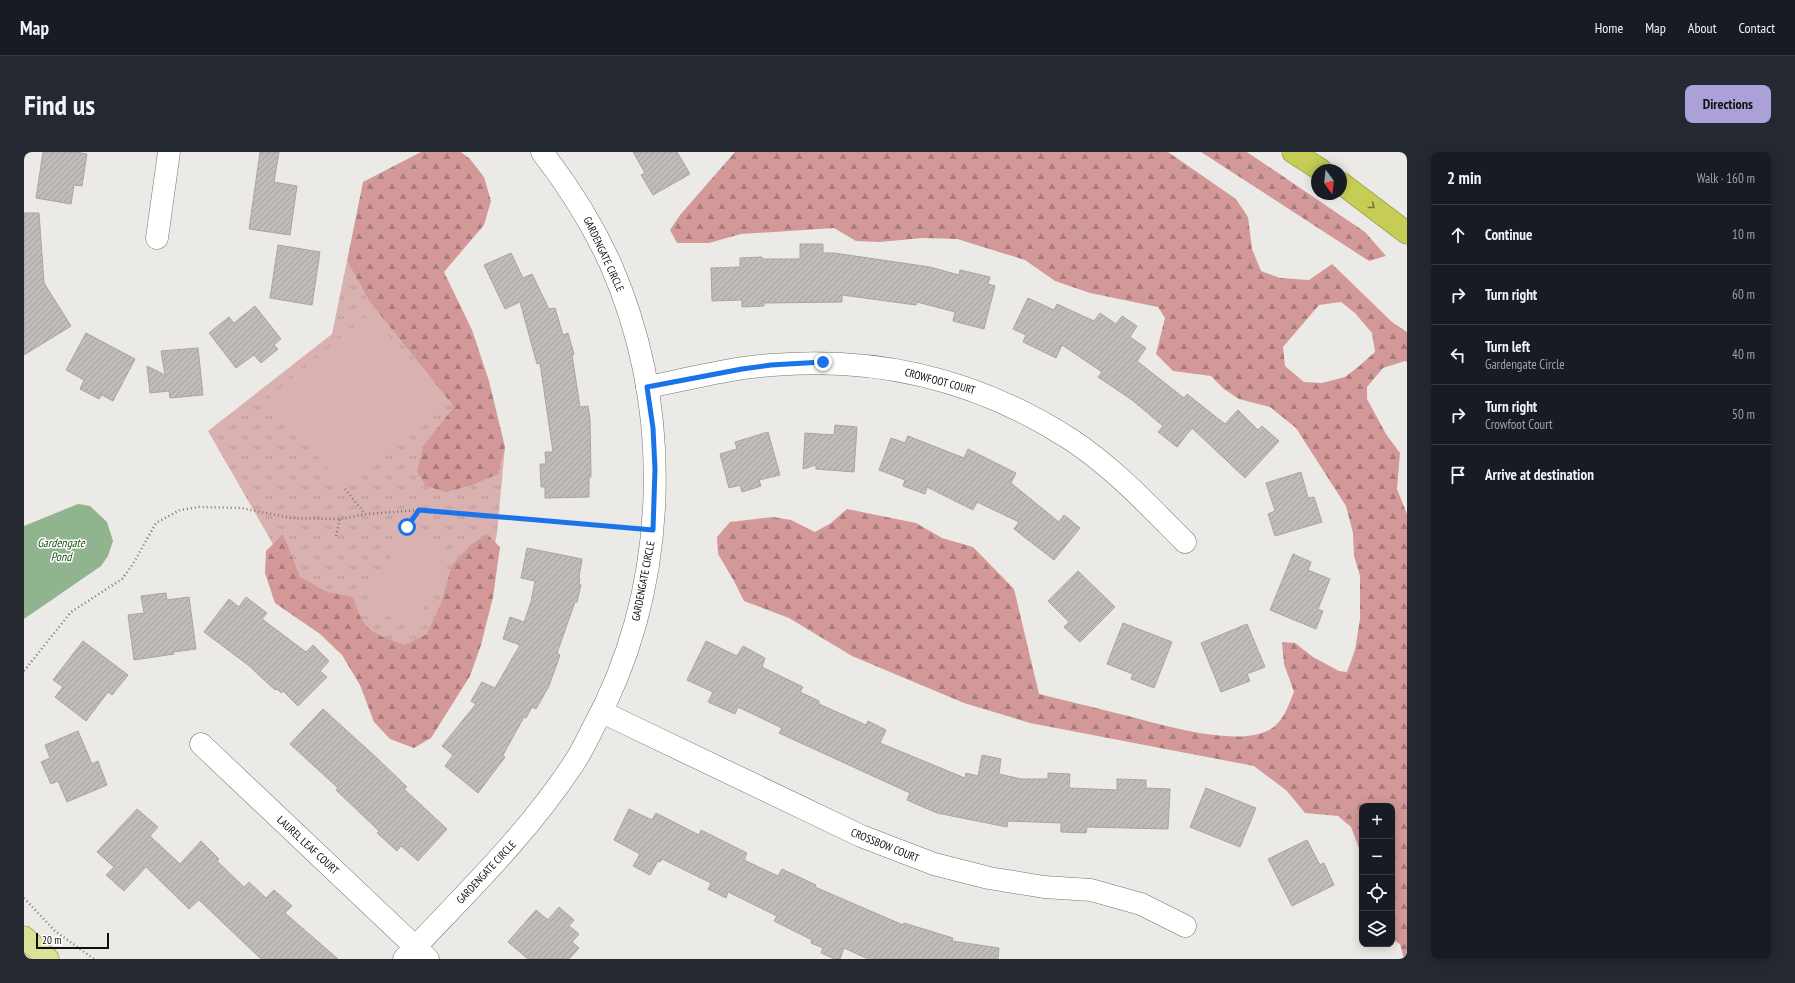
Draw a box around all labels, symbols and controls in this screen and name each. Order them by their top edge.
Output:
text: Map [20,16,49,40]
text: Home [1595,19,1623,37]
text: Map [1645,19,1666,37]
text: About [1688,19,1717,37]
text: Contact [1739,19,1775,37]
button: Directions [1685,85,1771,123]
text: Find us [24,86,95,123]
north arrow [1311,164,1347,200]
text: 2 min [1447,167,1481,189]
text: Walk · 160 m [1697,170,1755,187]
one-way arrow [1368,201,1375,208]
street label: GARDENGATE CIRCLE [581,214,628,294]
icon: ahead [1447,224,1469,246]
text: Continue [1485,225,1532,244]
text: 10 m [1732,226,1755,243]
icon: right [1447,284,1469,306]
text: Turn right [1485,285,1537,304]
text: 60 m [1732,286,1755,303]
text: Turn left [1485,337,1530,356]
icon: left [1447,344,1469,366]
text: 40 m [1732,346,1755,363]
route end [814,353,832,371]
text: Gardengate Circle [1485,356,1565,373]
street label: CROWFOOT COURT [903,365,977,397]
text: Turn right [1485,397,1537,416]
icon: right [1447,404,1469,426]
text: 50 m [1732,406,1755,423]
text: Crowfoot Court [1485,416,1553,433]
icon: arrive [1447,464,1469,486]
text: Arrive at destination [1485,465,1594,484]
route start [398,518,416,536]
water label: Gardengate Pond [37,535,86,564]
street label: GARDENGATE CIRCLE [628,540,658,622]
map controls [1359,803,1395,947]
button: + [1359,803,1395,839]
street label: LAUREL LEAF COURT [274,813,342,877]
street label: CROSSBOW COURT [849,825,921,865]
street label: GARDENGATE CIRCLE [453,837,519,906]
button: − [1359,839,1395,875]
button: locate [1359,875,1395,911]
button: layers [1359,911,1395,947]
scale bar [36,931,109,950]
text: 20 m [42,933,61,947]

